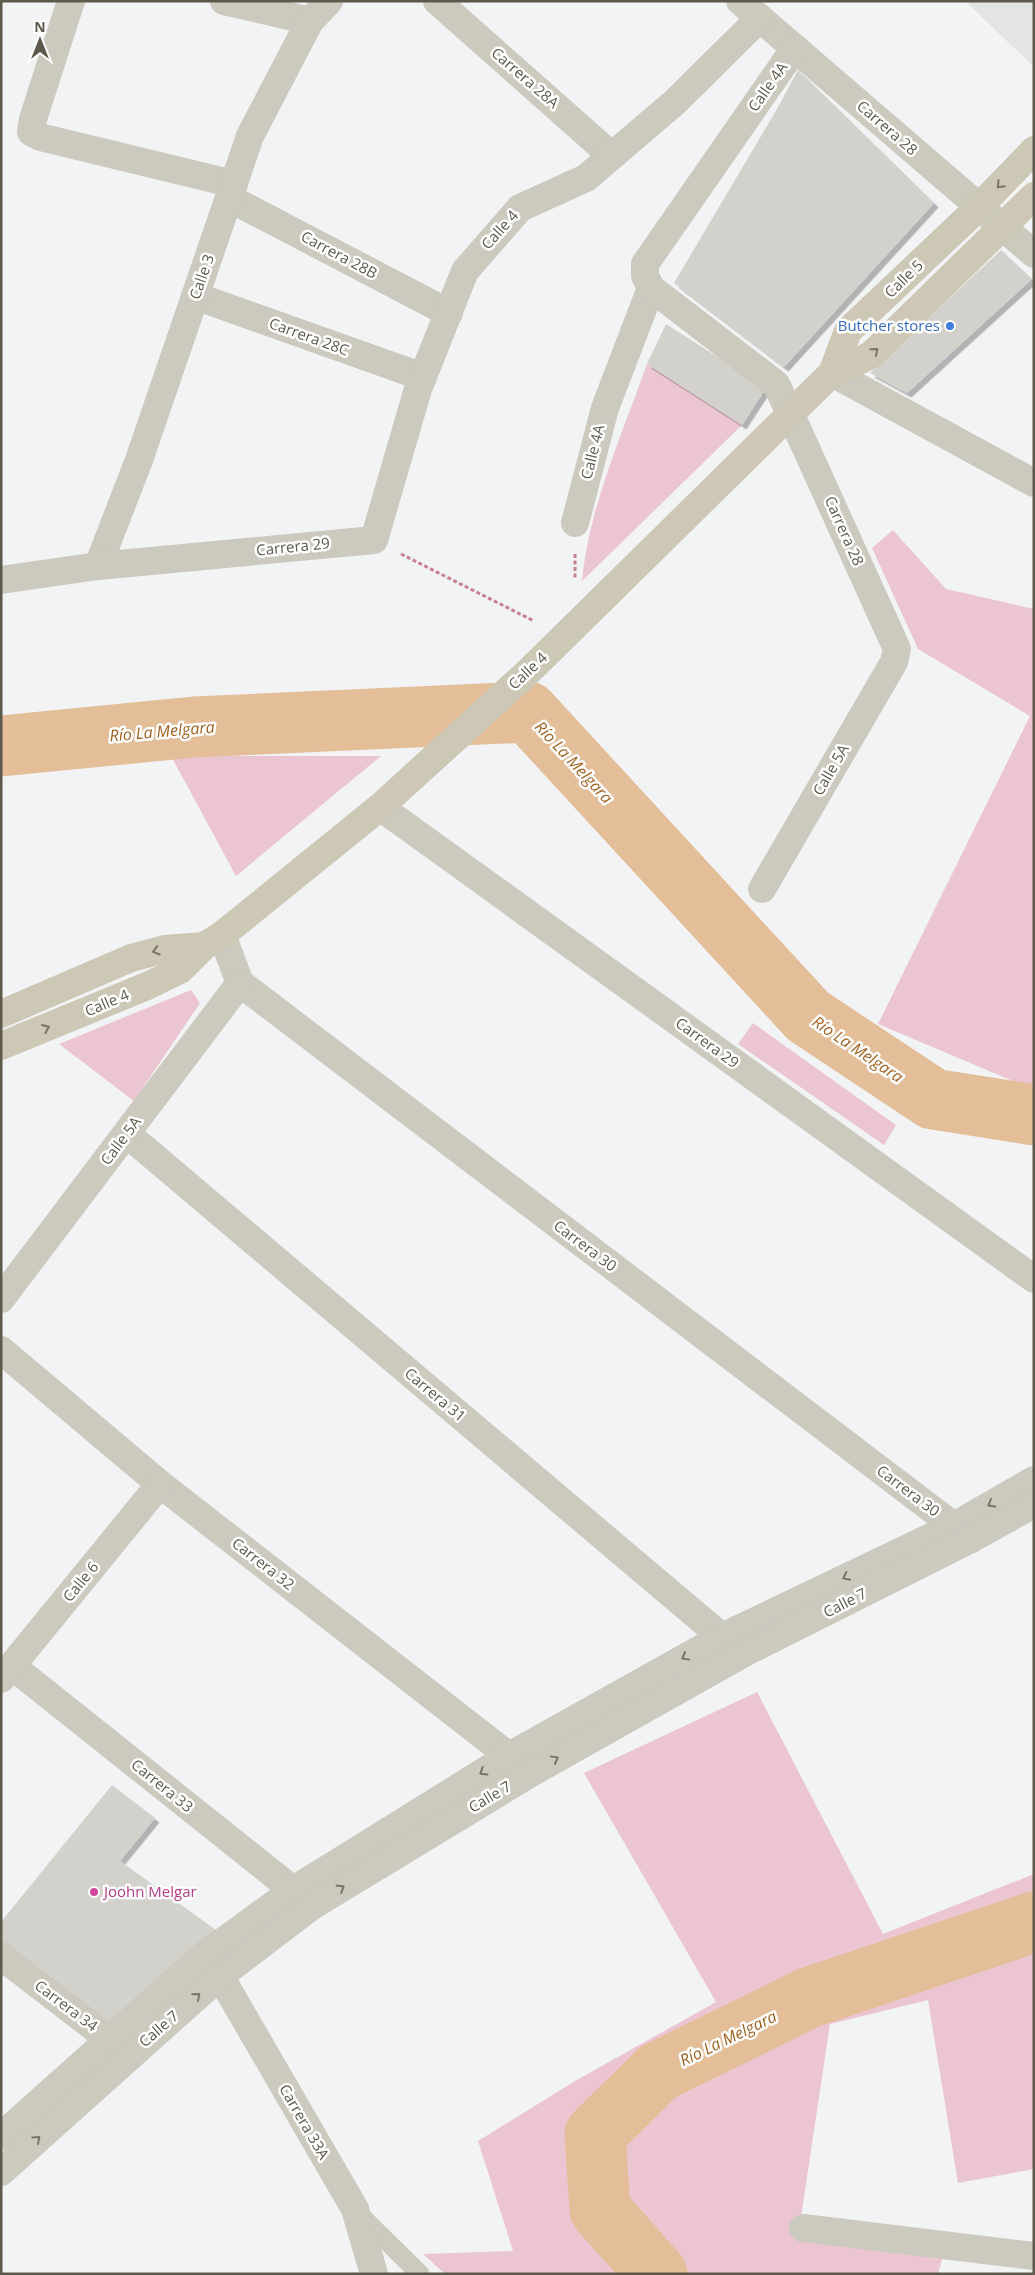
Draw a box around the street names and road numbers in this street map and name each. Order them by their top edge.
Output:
street label: Carrera 28A [488,42,564,113]
street label: Calle 4A [743,57,792,115]
street label: Carrera 28 [853,95,922,159]
street label: Calle 4 [476,205,522,253]
street label: Carrera 28B [298,226,381,283]
street label: Calle 3 [184,252,218,302]
street label: Calle 5 [880,255,927,302]
street label: Carrera 28C [267,312,352,360]
street label: Calle 4A [576,422,609,481]
street label: Carrera 28 [821,493,869,568]
street label: Carrera 29 [255,532,331,560]
street label: Calle 4 [504,647,551,693]
street label: Calle 5A [808,740,853,799]
street label: Calle 4 [81,984,132,1020]
street label: Carrera 29 [672,1012,743,1072]
street label: Calle 5A [95,1112,145,1169]
street label: Carrera 30 [550,1215,621,1275]
street label: Carrera 31 [401,1363,470,1426]
street label: Carrera 30 [873,1460,944,1520]
street label: Carrera 32 [228,1533,299,1594]
street label: Calle 6 [58,1557,103,1606]
street label: Calle 7 [819,1583,870,1622]
street label: Carrera 33 [128,1754,198,1816]
street label: Calle 7 [465,1776,514,1817]
street label: Carrera 34 [31,1975,102,2036]
street label: Calle 7 [134,2006,182,2051]
street label: Carrera 33A [275,2080,335,2163]

